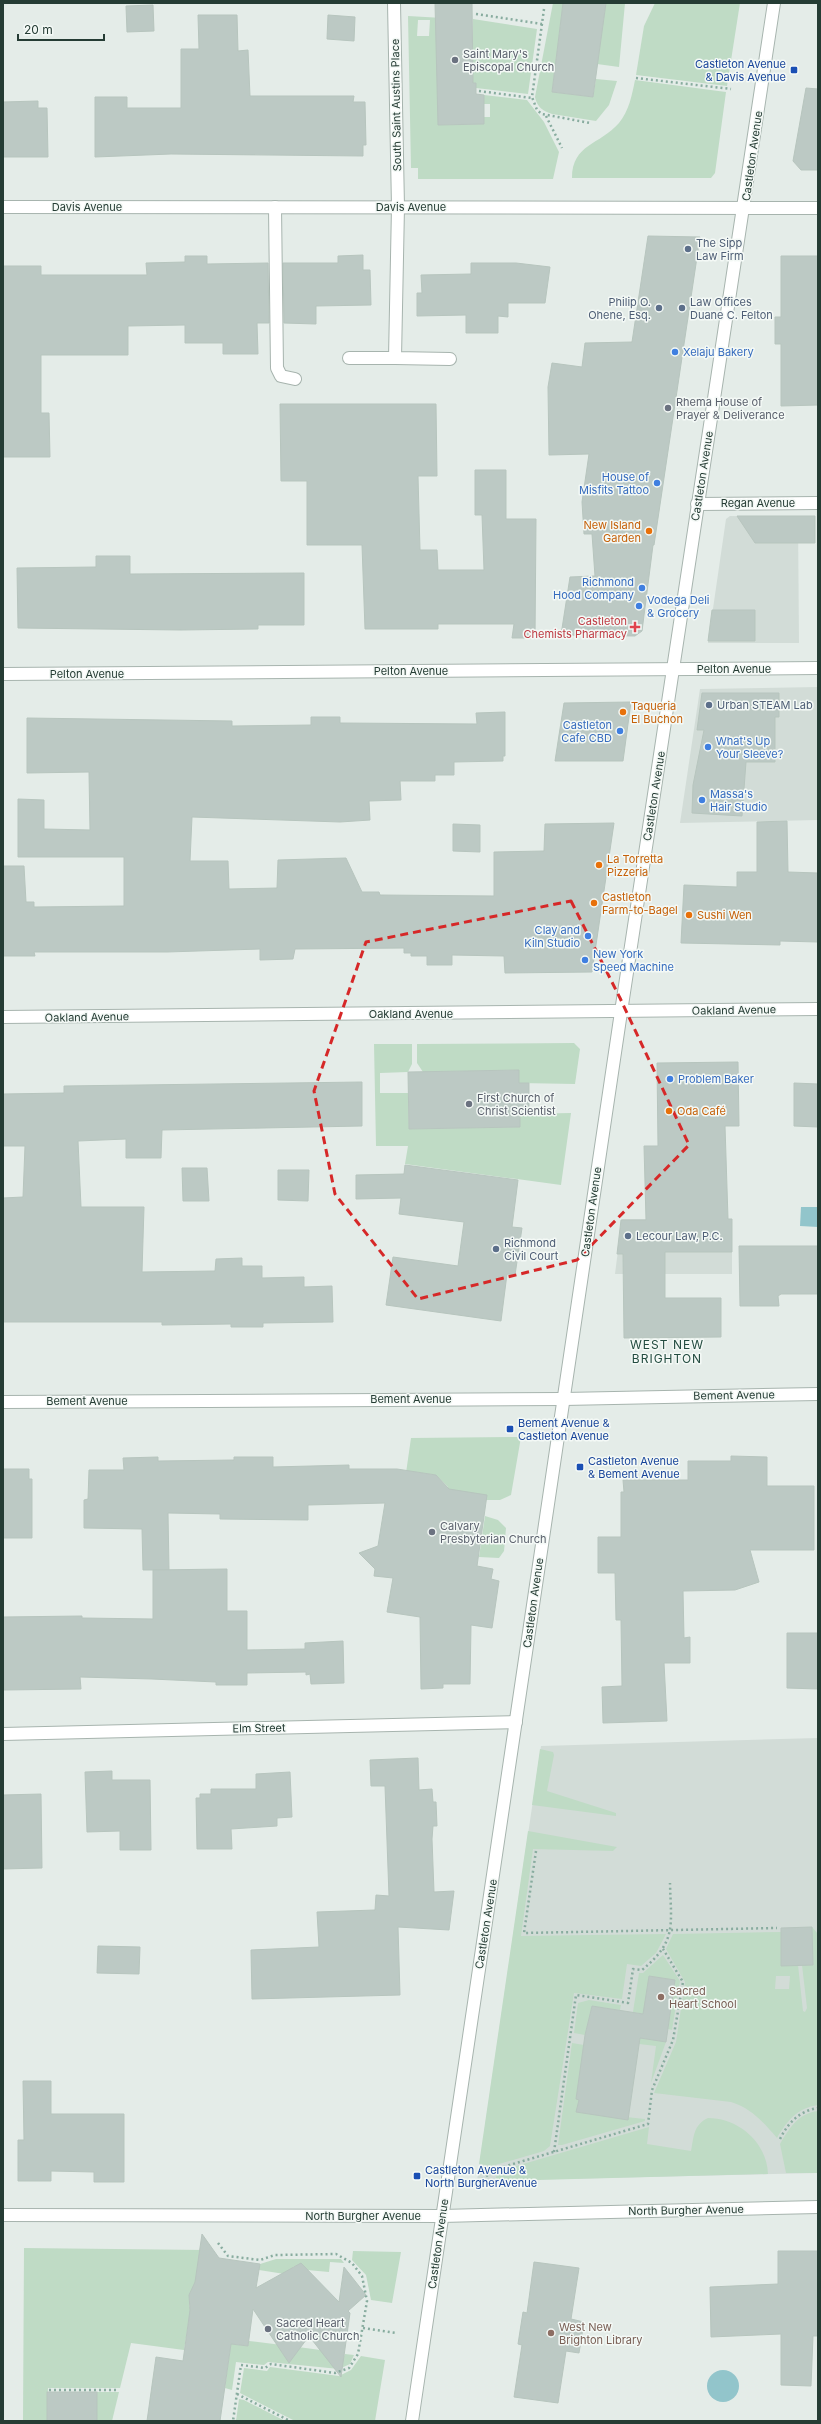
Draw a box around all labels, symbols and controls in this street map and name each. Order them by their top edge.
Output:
scale bar [18,16,104,42]
text: 20 m [24,22,53,37]
street label: South Saint Austins Place [388,39,404,171]
place label: Saint Mary's Episcopal Church [463,47,554,74]
marker: Saint Mary's Episcopal Church [450,55,460,65]
place label: Castleton Avenue & Davis Avenue [695,57,786,84]
marker: Castleton Avenue & Davis Avenue [789,65,799,75]
street label: Castleton Avenue [739,110,765,202]
street label: Davis Avenue [52,200,122,214]
street label: Davis Avenue [376,200,446,214]
place label: The Sipp Law Firm [696,236,744,263]
marker: The Sipp Law Firm [683,244,693,254]
place label: Philip O. Ohene, Esq. [588,295,651,322]
place label: Law Offices Duane C. Felton [690,295,773,322]
marker: Philip O. Ohene, Esq. [654,303,664,313]
marker: Law Offices Duane C. Felton [677,303,687,313]
place label: Xelaju Bakery [683,345,754,359]
marker: Xelaju Bakery [670,347,680,357]
place label: Rhema House of Prayer & Deliverance [676,395,785,422]
marker: Rhema House of Prayer & Deliverance [663,403,673,413]
street label: Castleton Avenue [688,430,716,522]
place label: House of Misfits Tattoo [579,470,649,497]
marker: House of Misfits Tattoo [652,478,662,488]
street label: Regan Avenue [721,496,795,510]
place label: New Island Garden [584,518,641,545]
marker: New Island Garden [644,526,654,536]
place label: Richmond Hood Company [553,575,634,602]
marker: Richmond Hood Company [637,583,647,593]
place label: Vodega Deli & Grocery [647,593,709,620]
marker: Vodega Deli & Grocery [634,601,644,611]
place label: Castleton Chemists Pharmacy [523,614,627,641]
marker: Castleton Chemists Pharmacy [630,622,640,632]
street label: Pelton Avenue [697,662,771,676]
street label: Pelton Avenue [374,664,448,678]
street label: Pelton Avenue [50,667,124,681]
place label: Urban STEAM Lab [717,698,813,712]
place label: Taqueria El Buchon [631,699,683,726]
marker: Urban STEAM Lab [704,700,714,710]
marker: Taqueria El Buchon [618,707,628,717]
place label: Castleton Cafe CBD [561,718,612,745]
marker: Castleton Cafe CBD [615,726,625,736]
place label: What's Up Your Sleeve? [716,734,784,761]
marker: What's Up Your Sleeve? [703,742,713,752]
street label: Castleton Avenue [640,750,668,842]
place label: Massa's Hair Studio [710,787,768,814]
marker: Massa's Hair Studio [697,795,707,805]
place label: La Torretta Pizzeria [607,852,663,879]
marker: La Torretta Pizzeria [594,860,604,870]
place label: Castleton Farm-to-Bagel [602,890,678,917]
marker: Castleton Farm-to-Bagel [589,898,599,908]
place label: Sushi Wen [697,908,752,922]
marker: Sushi Wen [684,910,694,920]
place label: Clay and Kiln Studio [524,923,580,950]
marker: Clay and Kiln Studio [583,931,593,941]
place label: New York Speed Machine [593,947,674,974]
marker: New York Speed Machine [580,955,590,965]
street label: Oakland Avenue [692,1002,776,1018]
street label: Oakland Avenue [369,1007,453,1021]
street label: Oakland Avenue [45,1009,129,1025]
place label: Problem Baker [678,1072,754,1086]
marker: Problem Baker [665,1074,675,1084]
place label: First Church of Christ Scientist [477,1091,556,1118]
marker: First Church of Christ Scientist [464,1099,474,1109]
place label: Oda Café [677,1104,726,1118]
marker: Oda Café [664,1106,674,1116]
street label: Castleton Avenue [578,1166,604,1258]
place label: Lecour Law, P.C. [636,1229,723,1243]
marker: Lecour Law, P.C. [623,1231,633,1241]
place label: Richmond Civil Court [504,1236,559,1263]
marker: Richmond Civil Court [491,1244,501,1254]
district label: WEST NEW BRIGHTON [630,1337,704,1366]
street label: Bement Avenue [693,1387,775,1403]
street label: Bement Avenue [370,1392,452,1406]
street label: Bement Avenue [46,1394,128,1408]
place label: Bement Avenue & Castleton Avenue [518,1416,610,1443]
marker: Bement Avenue & Castleton Avenue [505,1424,515,1434]
place label: Castleton Avenue & Bement Avenue [588,1454,680,1481]
marker: Castleton Avenue & Bement Avenue [575,1462,585,1472]
place label: Calvary Presbyterian Church [440,1519,547,1546]
marker: Calvary Presbyterian Church [427,1527,437,1537]
street label: Castleton Avenue [520,1557,546,1649]
street label: Elm Street [232,1721,286,1735]
street label: Castleton Avenue [472,1878,500,1970]
place label: Sacred Heart School [669,1984,737,2011]
marker: Sacred Heart School [656,1992,666,2002]
place label: Castleton Avenue & North BurgherAvenue [425,2163,537,2190]
marker: Castleton Avenue & North BurgherAvenue [412,2171,422,2181]
street label: Castleton Avenue [425,2198,451,2290]
street label: North Burgher Avenue [628,2202,744,2218]
street label: North Burgher Avenue [305,2209,421,2223]
place label: Sacred Heart Catholic Church [276,2316,359,2343]
place label: West New Brighton Library [559,2320,643,2347]
marker: Sacred Heart Catholic Church [263,2324,273,2334]
marker: West New Brighton Library [546,2328,556,2338]

